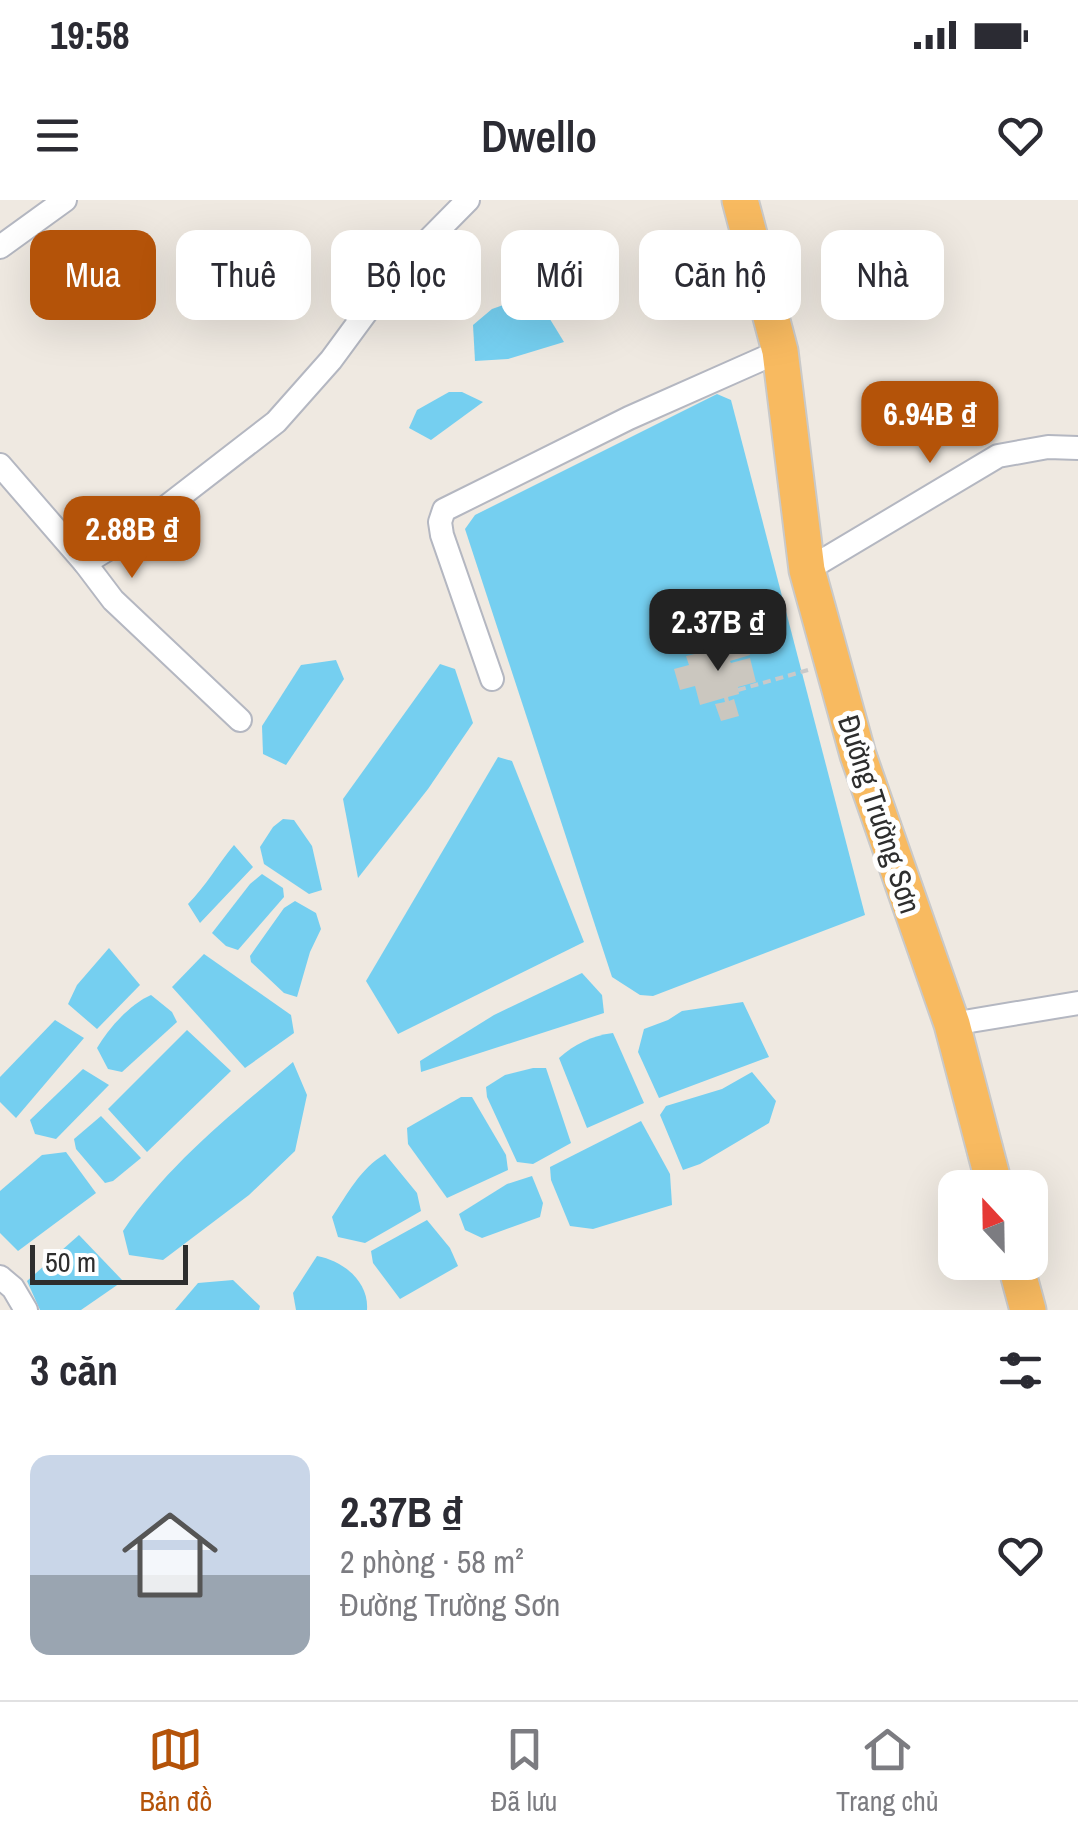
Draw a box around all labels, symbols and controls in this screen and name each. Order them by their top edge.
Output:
text: 19:58 [50,10,130,61]
text: Dwello [481,105,597,166]
icon: menu [30,108,85,163]
icon: heart [993,108,1048,163]
chip: Mua [30,230,156,320]
chip: Thuê [176,230,311,320]
chip: Bộ lọc [331,230,481,320]
chip: Mới [501,230,619,320]
chip: Căn hộ [639,230,801,320]
chip: Nhà [821,230,944,320]
pin: 6.94B ₫ [838,381,1022,466]
text: 6.94B ₫ [883,392,977,435]
pin: 2.88B ₫ [40,496,224,581]
text: 2.88B ₫ [85,507,179,550]
pin: 2.37B ₫ [626,589,810,674]
text: 2.37B ₫ [671,600,765,643]
street label: Đường Trường Sơn [829,710,931,918]
north arrow [938,1170,1048,1280]
map controls [938,1170,1048,1280]
scale bar [30,1240,188,1284]
text: 50 m [45,1243,96,1281]
text: 3 căn [30,1342,118,1398]
icon: filters [993,1343,1048,1398]
text: 2.37B ₫ [340,1484,463,1540]
icon: home [110,1495,230,1615]
icon: heart [993,1528,1048,1583]
text: 2 phòng · 58 m² [340,1540,524,1583]
text: Đường Trường Sơn [340,1583,560,1626]
tab: Bản đồ [139,1722,212,1820]
tab: Đã lưu [491,1722,557,1820]
tab: Trang chủ [836,1722,939,1820]

